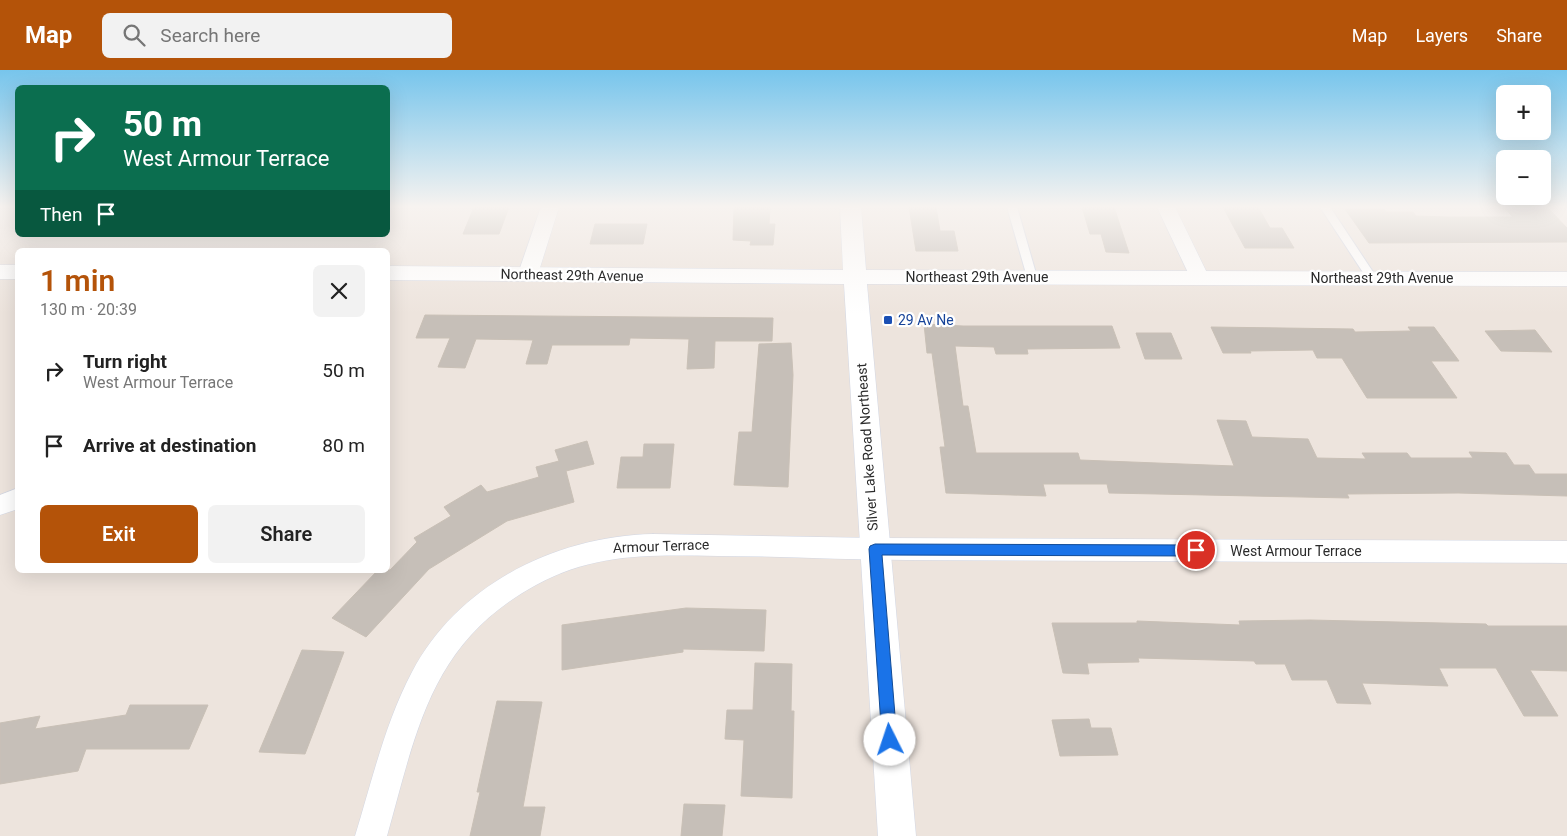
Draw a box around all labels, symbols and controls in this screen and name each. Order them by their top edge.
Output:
search box [102,13,452,58]
text: Map [25,21,72,49]
icon: search [120,21,148,49]
text: Search here [160,24,260,47]
text: Map [1352,25,1387,46]
text: Layers [1415,25,1468,46]
text: Share [1496,25,1542,46]
map controls [1496,85,1551,205]
button: + [1496,85,1551,140]
text: 50 m [123,104,202,145]
icon: right [40,105,105,170]
text: West Armour Terrace [123,146,329,171]
button: − [1496,150,1551,205]
icon: arrive [92,200,120,228]
text: Then [40,203,82,226]
text: 1 min [40,263,115,298]
button: close [313,265,365,317]
street label: Northeast 29th Avenue [500,266,644,284]
street label: Northeast 29th Avenue [906,269,1048,285]
street label: Northeast 29th Avenue [1311,270,1453,286]
text: 130 m · 20:39 [40,300,137,319]
place label: 29 Av Ne [898,312,954,328]
marker: 29 Av Ne [882,314,894,326]
text: Turn right [83,350,167,373]
icon: right [40,357,68,385]
text: 50 m [322,359,365,382]
street label: Silver Lake Road Northeast [853,362,881,531]
text: West Armour Terrace [83,373,233,392]
icon: arrive [40,432,68,460]
text: Arrive at destination [83,434,256,457]
text: 80 m [322,434,365,457]
button: Exit [40,505,198,563]
button: Share [208,505,365,563]
pin [1175,529,1217,571]
street label: Armour Terrace [613,536,709,556]
icon: arrive [1182,536,1210,564]
street label: West Armour Terrace [1230,543,1362,559]
position arrow [863,713,915,765]

